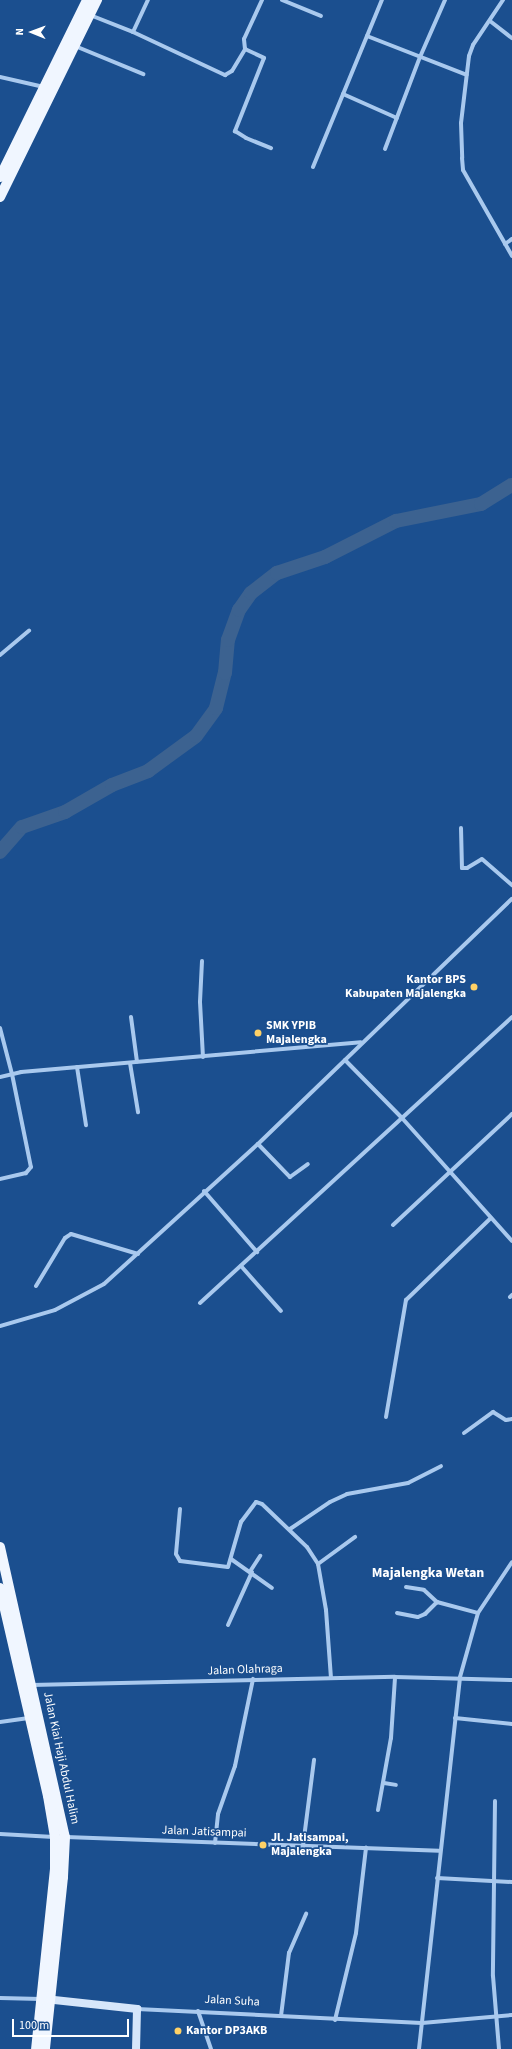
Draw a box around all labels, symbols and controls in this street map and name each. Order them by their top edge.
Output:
north arrow [12,12,52,52]
text: N [12,28,27,36]
place label: Kantor BPS Kabupaten Majalengka [345,973,466,1001]
marker: Kantor BPS Kabupaten Majalengka [469,982,479,992]
place label: SMK YPIB Majalengka [266,1019,327,1047]
marker: SMK YPIB Majalengka [253,1028,263,1038]
district label: Majalengka Wetan [372,1565,484,1581]
street label: Jalan Olahraga [207,1661,283,1679]
street label: Jalan Kiai Haji Abdul Halim [40,1690,82,1826]
street label: Jalan Jatisampai [161,1823,247,1841]
place label: Jl. Jatisampai, Majalengka [271,1831,349,1859]
marker: Jl. Jatisampai, Majalengka [258,1840,268,1850]
street label: Jalan Suha [204,1992,260,2010]
scale bar [14,2011,131,2037]
text: 100 m [19,2017,49,2034]
place label: Kantor DP3AKB [186,2024,267,2038]
marker: Kantor DP3AKB [173,2026,183,2036]

